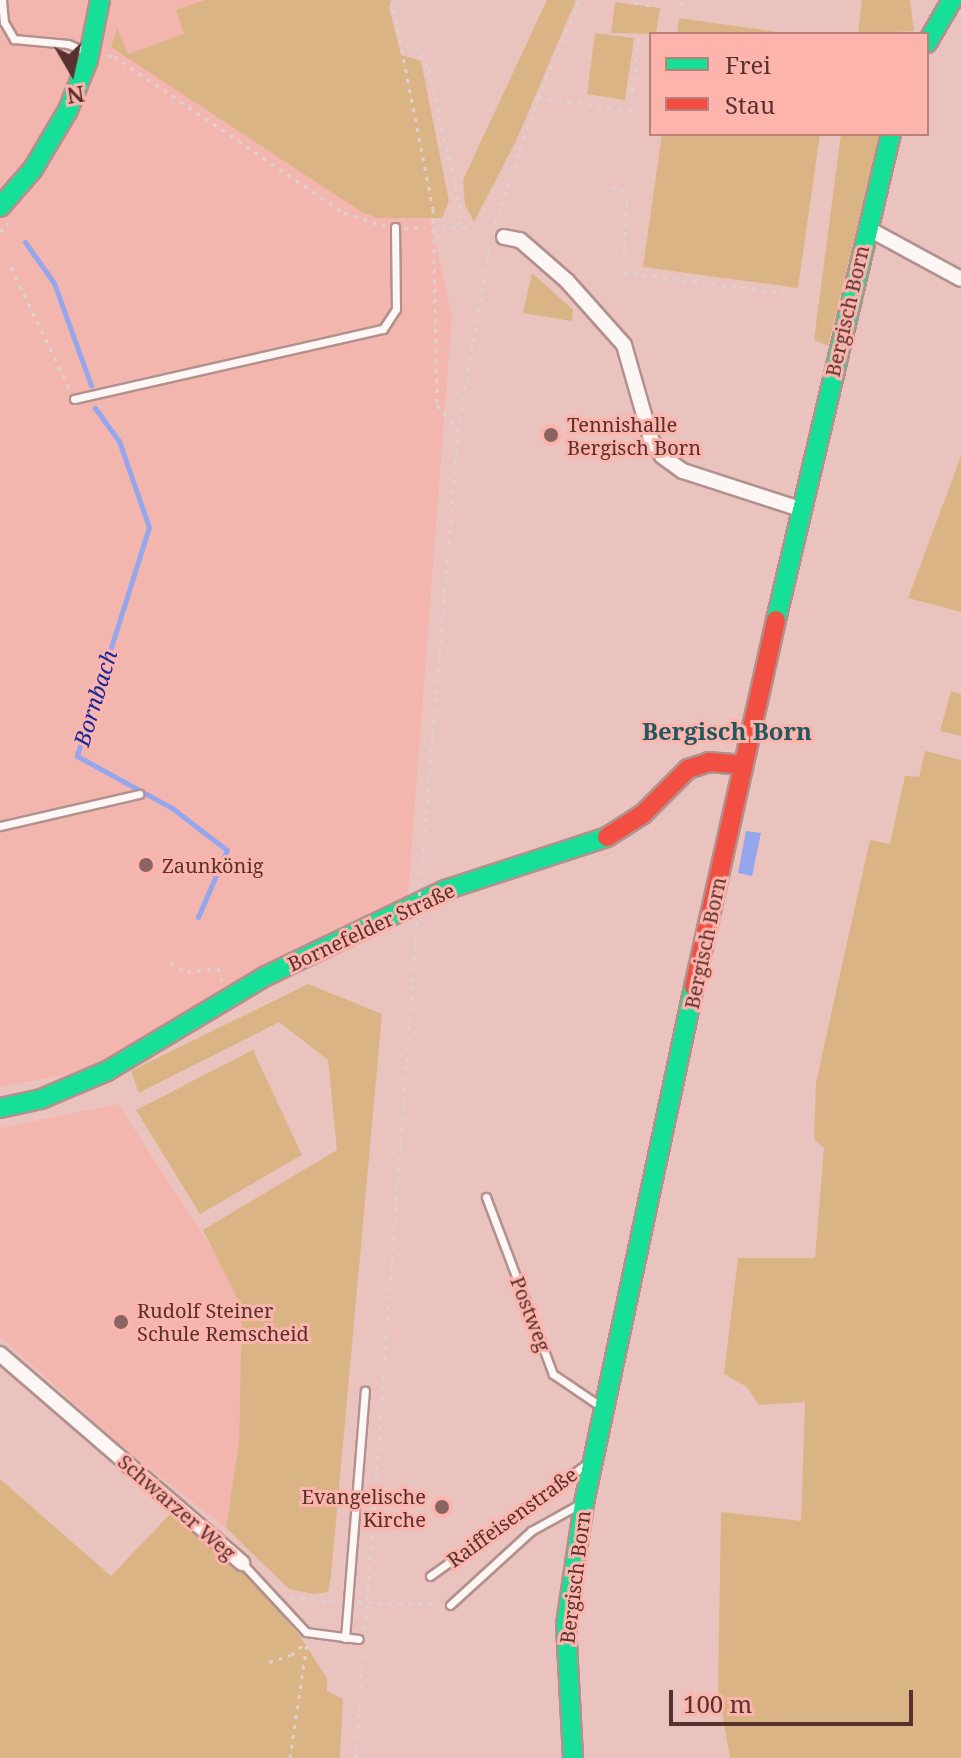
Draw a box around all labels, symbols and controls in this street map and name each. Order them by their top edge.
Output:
north arrow [32,32,112,112]
legend [649,32,929,136]
text: Frei [725,48,771,81]
text: N [65,80,87,112]
text: Stau [725,88,775,121]
street label: Bergisch Born [820,243,874,379]
place label: Tennishalle Bergisch Born [567,412,701,459]
marker: Tennishalle Bergisch Born [542,426,560,444]
water label: Bornbach [68,647,122,749]
district label: Bergisch Born [642,717,812,745]
place label: Zaunkönig [162,853,264,877]
marker: Zaunkönig [137,856,155,874]
street label: Bergisch Born [679,875,731,1011]
street label: Bornefelder Straße [284,878,458,976]
street label: Postweg [506,1273,556,1355]
place label: Rudolf Steiner Schule Remscheid [137,1298,309,1345]
marker: Rudolf Steiner Schule Remscheid [112,1313,130,1331]
street label: Schwarzer Weg [113,1449,241,1565]
street label: Raiffeisenstraße [442,1462,582,1572]
place label: Evangelische Kirche [301,1484,426,1531]
marker: Evangelische Kirche [433,1498,451,1516]
street label: Bergisch Born [555,1509,595,1645]
scale bar [673,1674,917,1724]
text: 100 m [683,1687,752,1720]

